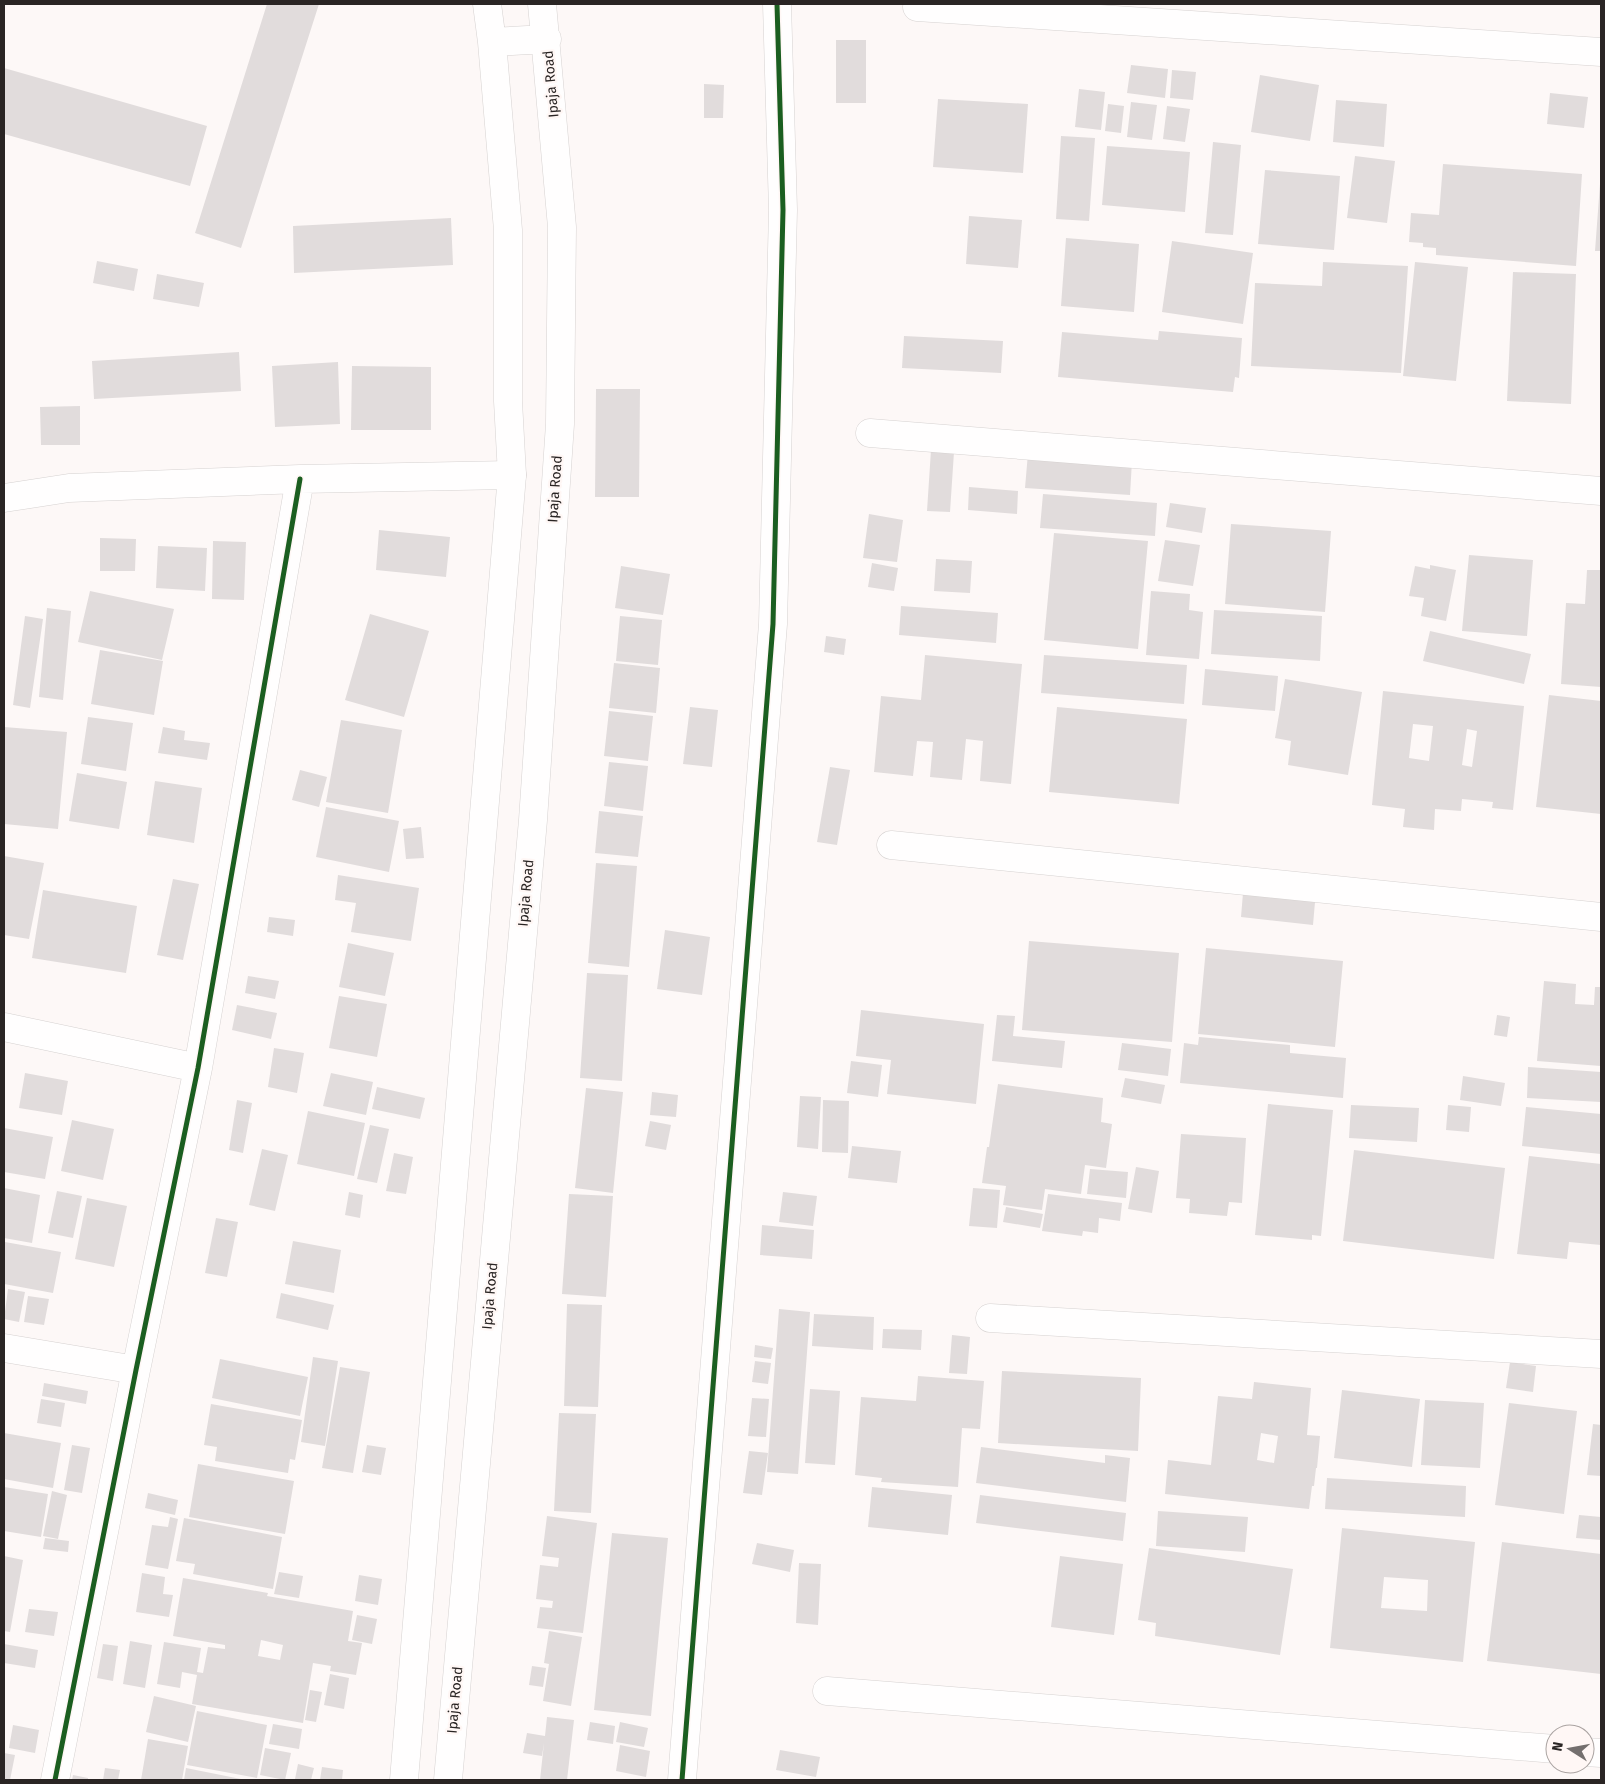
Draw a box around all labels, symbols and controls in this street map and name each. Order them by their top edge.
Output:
street label: Ipaja Road [540,50,562,118]
street label: Ipaja Road [544,455,566,523]
street label: Ipaja Road [515,859,537,927]
street label: Ipaja Road [479,1262,501,1330]
street label: Ipaja Road [444,1666,466,1734]
north arrow [1545,1724,1595,1774]
text: N [1548,1740,1567,1753]

